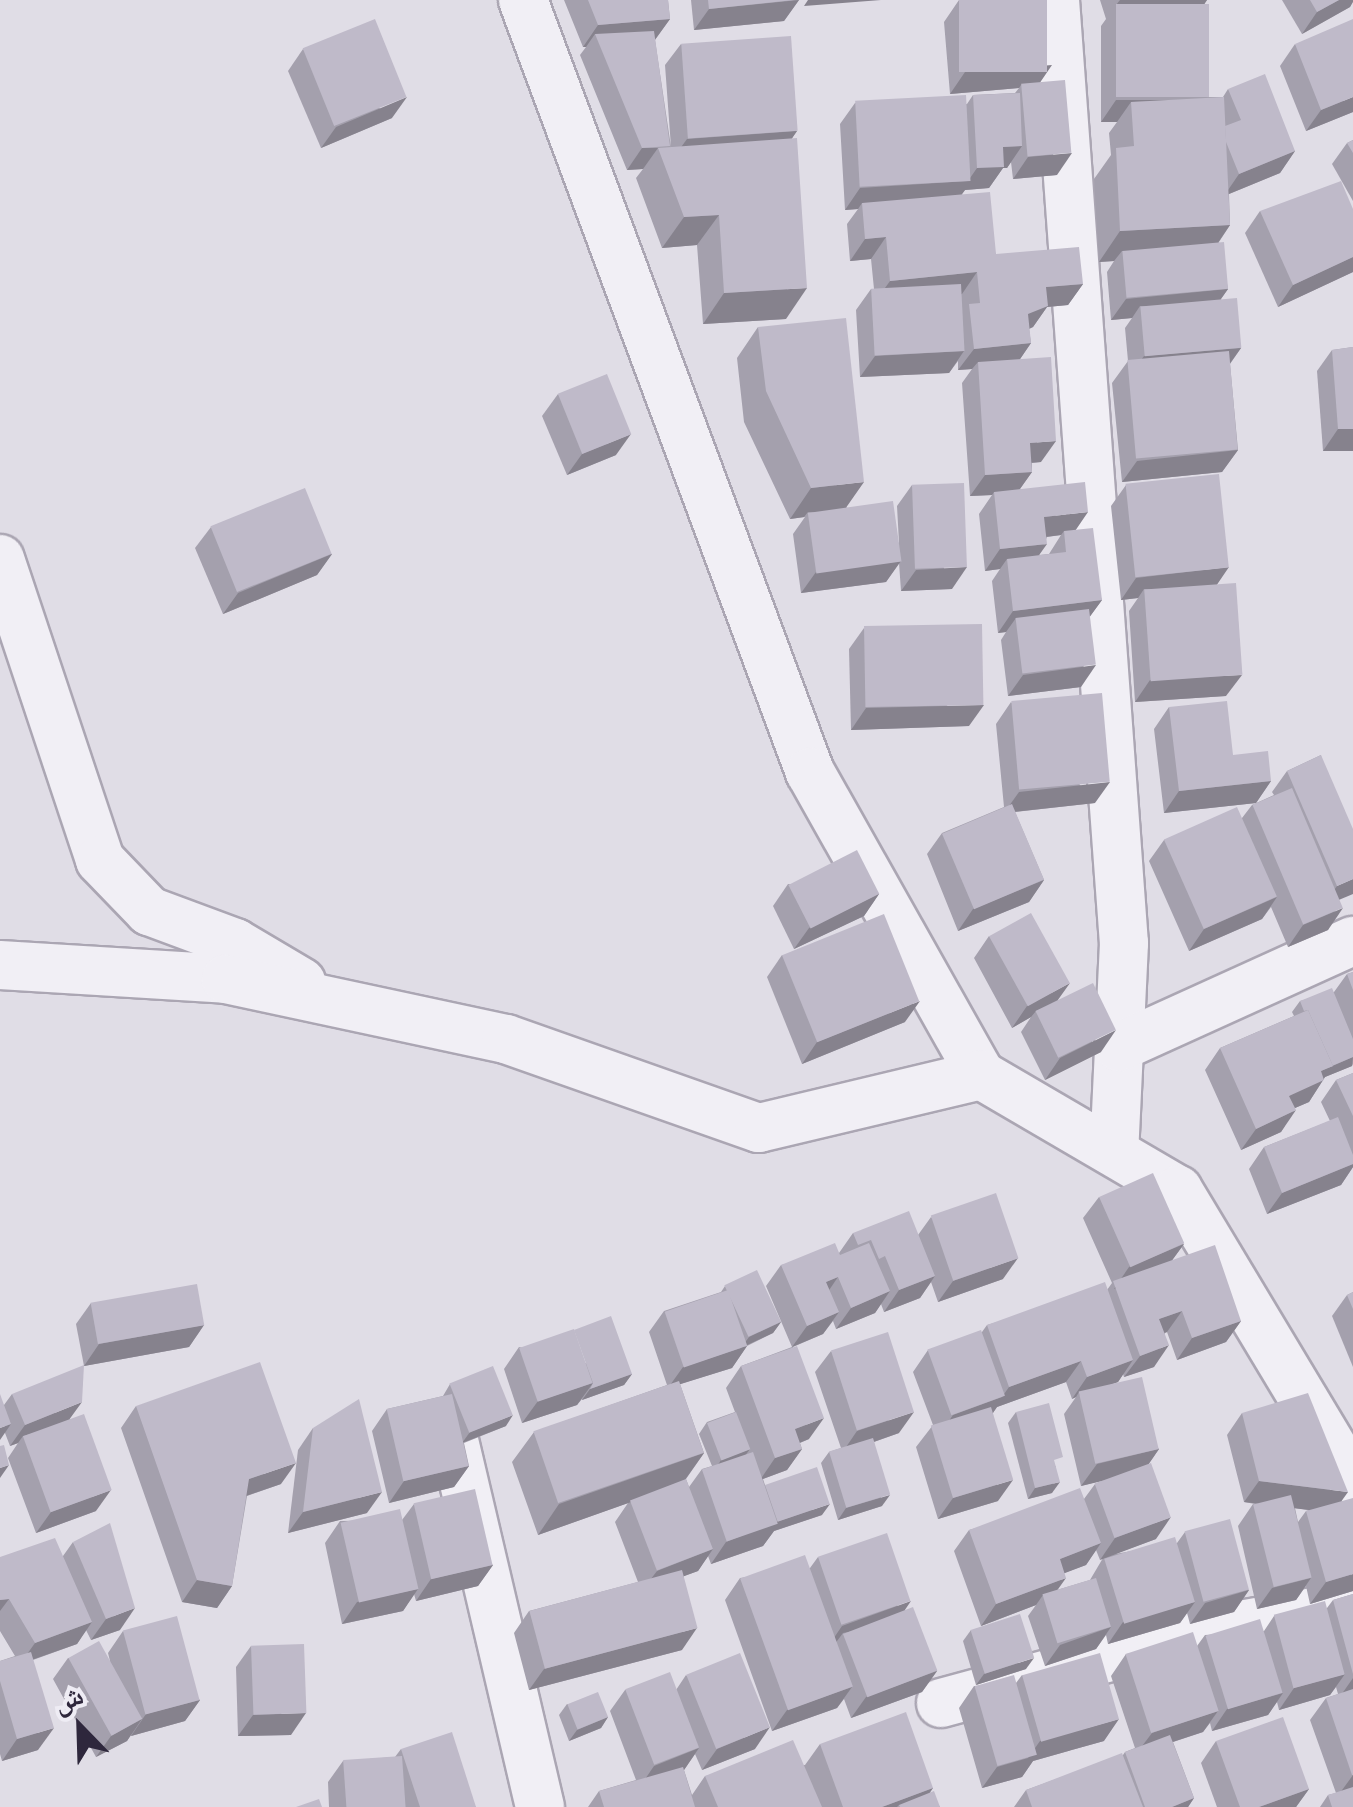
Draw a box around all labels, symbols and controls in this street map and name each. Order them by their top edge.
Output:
north arrow [30,1677,130,1777]
text: ش [48,1678,88,1720]

